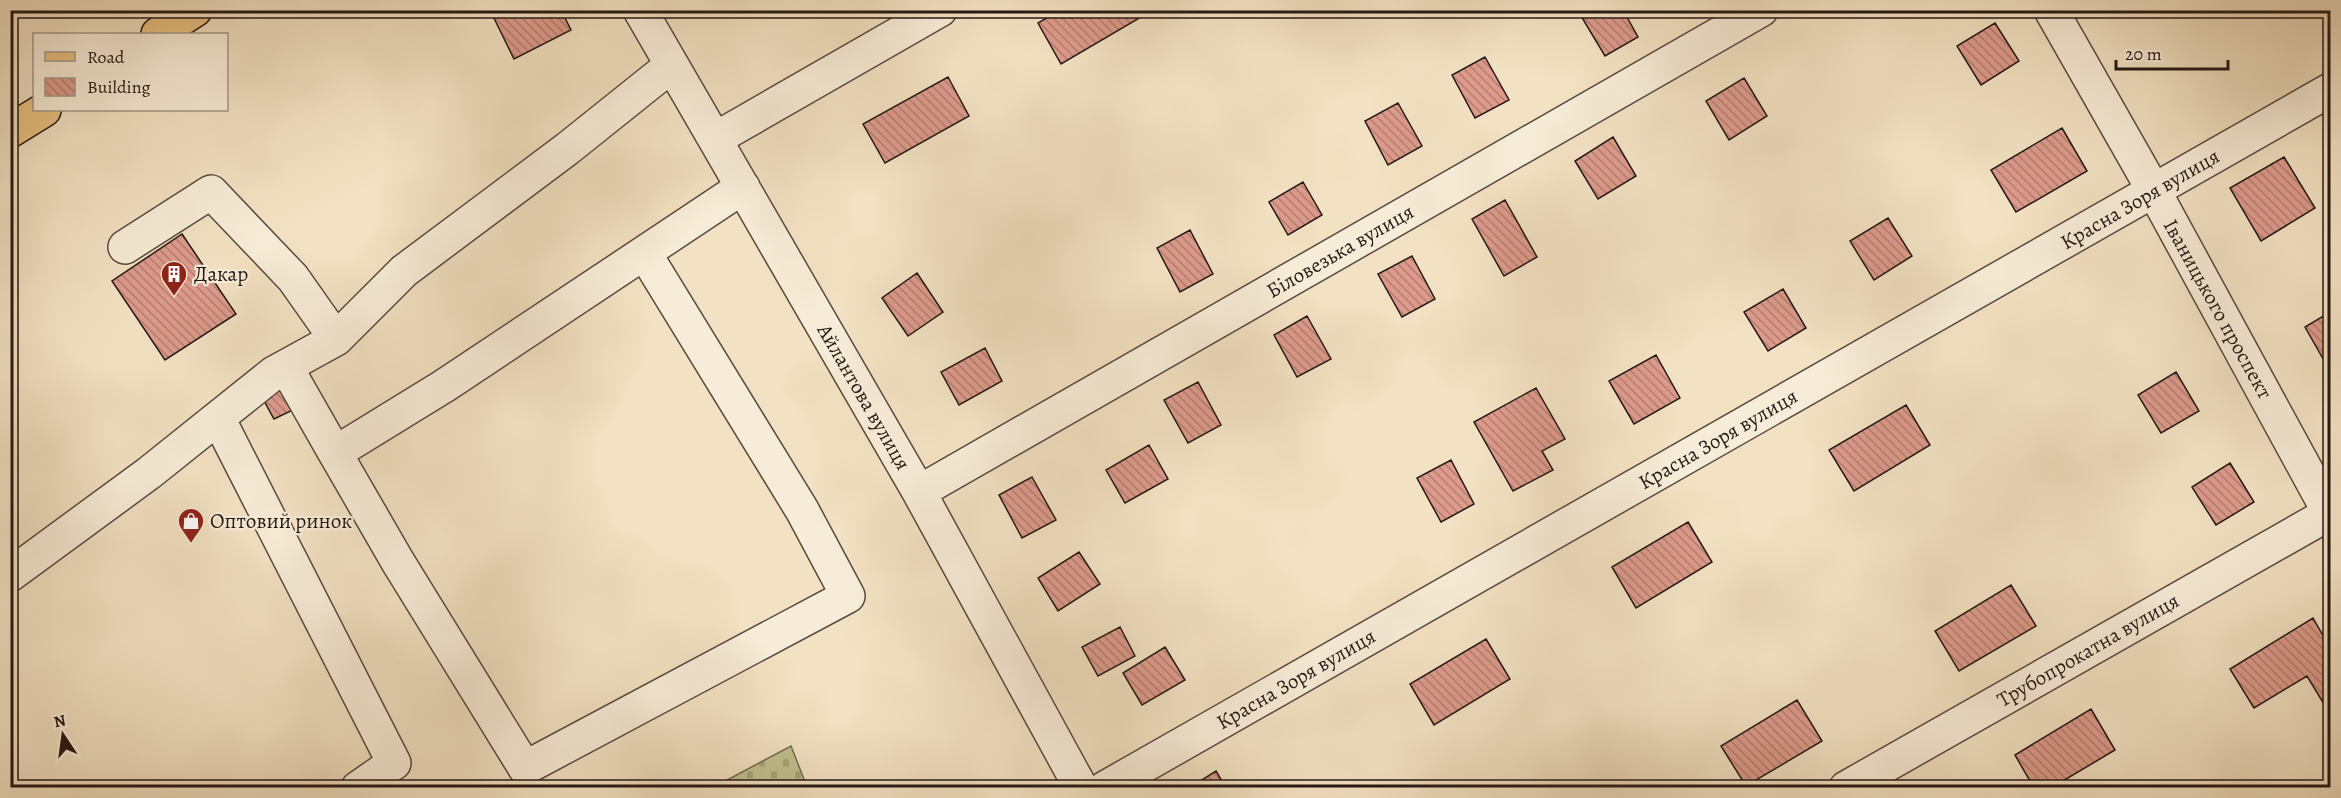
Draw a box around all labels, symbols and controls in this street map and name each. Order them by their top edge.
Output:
legend [33,33,228,111]
scale bar [2116,33,2228,71]
text: 20 m [2125,42,2162,66]
text: Road [87,45,125,69]
text: Building [87,75,151,99]
street label: Красна Зоря вулиця [2055,142,2225,256]
street label: Біловезька вулиця [1261,197,1419,305]
street label: Іваницького проспект [2157,214,2279,404]
building icon: Дакар [159,259,189,297]
place label: Дакар [194,260,248,288]
street label: Айлантова вулиця [810,318,917,475]
street label: Красна Зоря вулиця [1633,382,1803,496]
shop icon: Оптовий ринок [176,506,206,544]
place label: Оптовий ринок [210,507,352,535]
street label: Трубопрокатна вулиця [1992,586,2184,714]
street label: Красна Зоря вулиця [1211,622,1381,736]
north arrow [33,705,93,765]
text: N [52,709,68,733]

